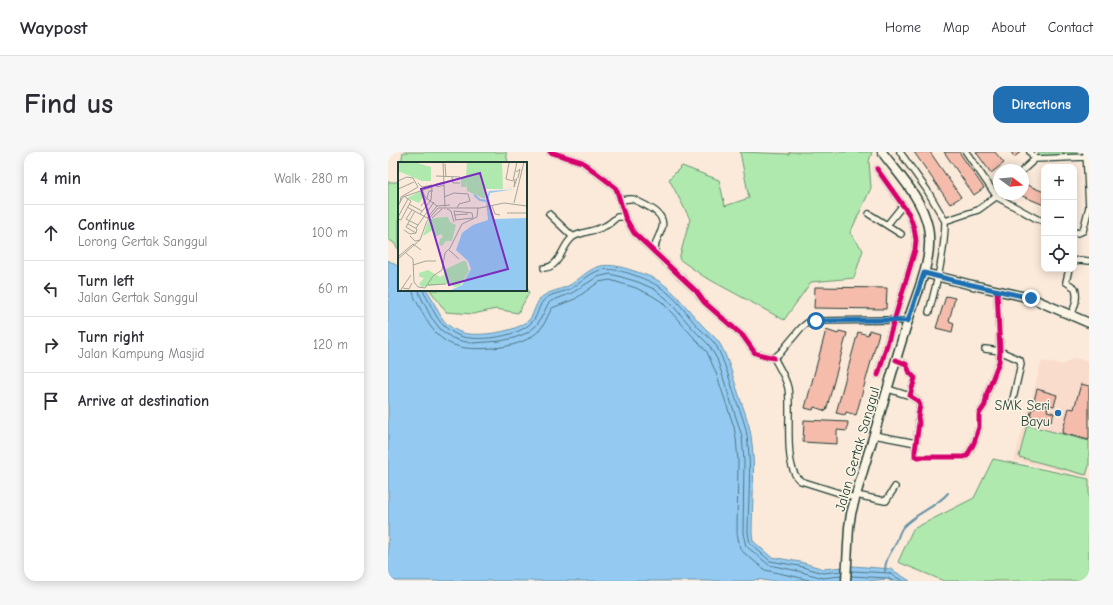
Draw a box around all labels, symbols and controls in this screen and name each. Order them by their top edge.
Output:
text: Waypost [20,17,88,39]
text: Home [885,19,921,36]
text: Map [943,19,969,36]
text: About [991,19,1026,36]
text: Contact [1048,19,1093,36]
button: Directions [993,86,1089,123]
text: Find us [24,88,113,120]
inset map [398,162,527,291]
north arrow [993,164,1029,200]
map controls [1041,164,1077,272]
button: + [1041,164,1077,200]
text: 4 min [40,169,81,188]
text: Walk · 280 m [274,171,348,186]
button: − [1041,200,1077,236]
text: Continue [78,216,135,234]
icon: ahead [40,222,62,244]
text: 100 m [312,225,348,240]
text: Lorong Gertak Sanggul [78,234,207,249]
button: locate [1041,236,1077,272]
text: Turn left [78,272,134,290]
icon: left [40,278,62,300]
text: 60 m [318,281,348,296]
route end [1022,289,1040,307]
text: Jalan Gertak Sanggul [78,290,198,305]
route start [807,312,825,330]
text: Turn right [78,328,144,346]
icon: right [40,334,62,356]
text: 120 m [313,337,348,352]
text: Jalan Kampung Masjid [78,346,204,361]
street label: Jalan Gertak Sanggul [832,385,883,513]
icon: arrive [40,390,62,412]
text: Arrive at destination [78,392,209,410]
place label: SMK Seri Bayu [995,397,1050,430]
marker: SMK Seri Bayu [1053,408,1063,418]

